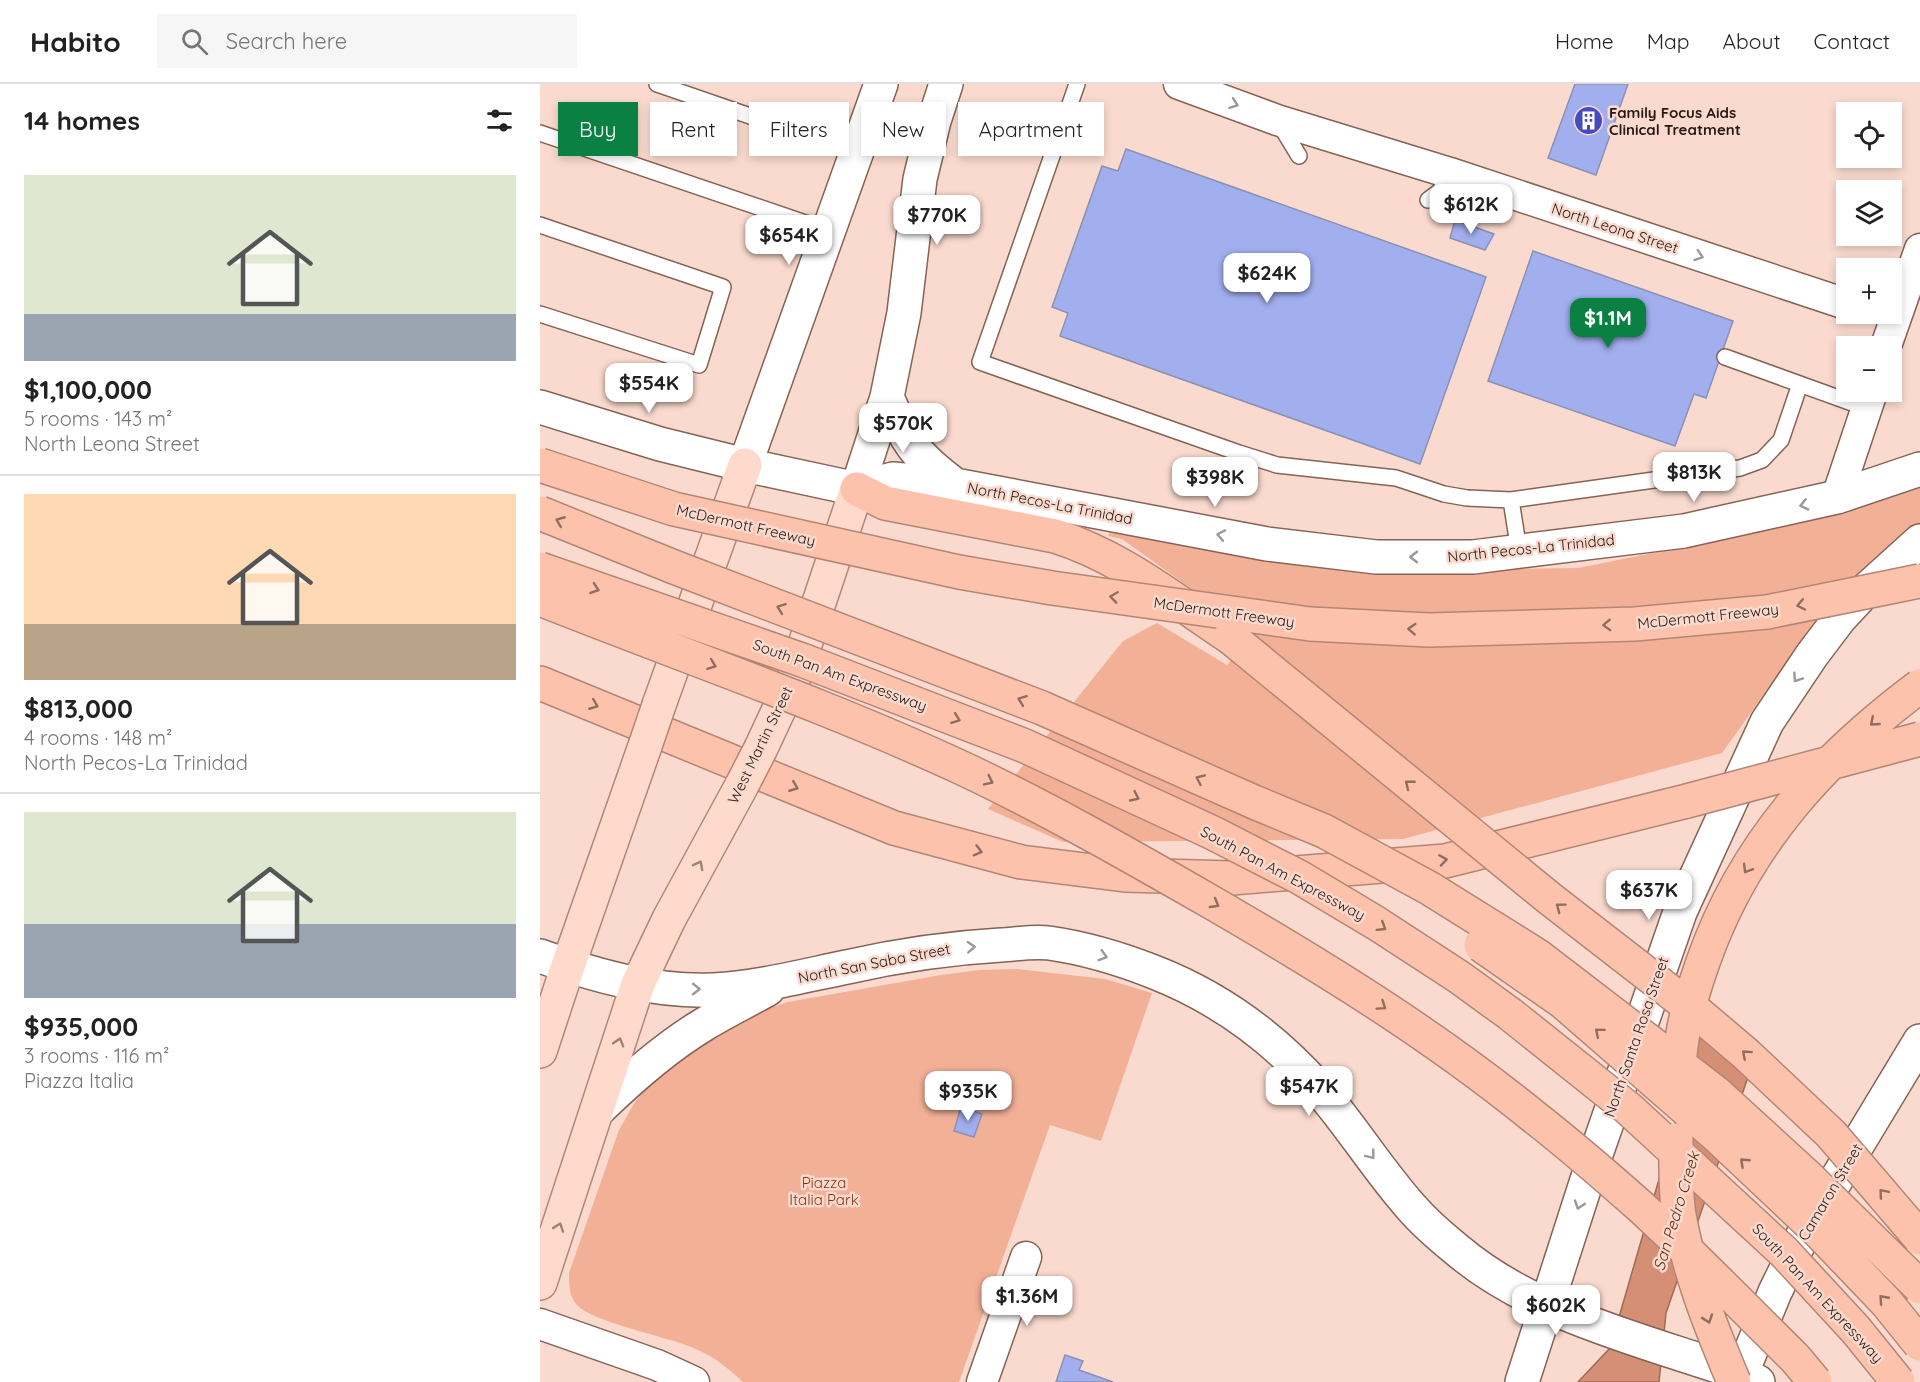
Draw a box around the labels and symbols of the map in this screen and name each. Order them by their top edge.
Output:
one-way arrow [1228,97,1239,110]
place label: Family Focus Aids Clinical Treatment [1609,103,1741,139]
building icon: Family Focus Aids Clinical Treatment [1572,105,1604,137]
pin: $612K [1429,184,1513,235]
pin: $770K [895,195,979,246]
street label: North Leona Street [1549,199,1681,257]
pin: $654K [747,215,831,266]
one-way arrow [1693,249,1704,261]
pin: $624K [1225,253,1309,304]
pin: $1.1M [1566,298,1650,349]
pin: $554K [607,363,691,414]
pin: $570K [861,403,945,454]
pin: $813K [1652,452,1736,503]
pin: $398K [1173,457,1257,508]
street label: North Pecos-La Trinidad [966,478,1134,528]
one-way arrow [1799,497,1809,510]
street label: McDermott Freeway [675,500,817,550]
one-way arrow [556,516,566,529]
one-way arrow [1216,529,1226,542]
street label: North Pecos-La Trinidad [1447,530,1615,566]
one-way arrow [1410,551,1419,563]
one-way arrow [589,581,600,594]
one-way arrow [1110,591,1119,603]
street label: McDermott Freeway [1152,593,1296,631]
one-way arrow [1796,598,1806,611]
street label: McDermott Freeway [1636,599,1780,633]
one-way arrow [776,603,787,615]
one-way arrow [1603,618,1612,631]
one-way arrow [1408,623,1417,636]
street label: South Pan Am Expressway [750,635,930,715]
one-way arrow [707,657,717,670]
one-way arrow [1793,671,1804,682]
street label: West Martin Street [723,683,797,807]
one-way arrow [1017,695,1028,708]
one-way arrow [588,698,599,710]
one-way arrow [950,712,961,724]
one-way arrow [1870,715,1880,726]
one-way arrow [982,774,993,785]
one-way arrow [1196,774,1207,786]
one-way arrow [788,780,799,792]
one-way arrow [1405,780,1416,791]
one-way arrow [1128,789,1139,801]
street label: South Pan Am Expressway [1197,821,1369,925]
one-way arrow [972,844,983,856]
one-way arrow [1438,855,1448,867]
one-way arrow [692,860,703,871]
one-way arrow [1742,862,1754,873]
pin: $637K [1607,870,1691,921]
one-way arrow [1209,897,1219,909]
one-way arrow [1556,904,1567,915]
one-way arrow [1375,919,1386,930]
street label: North San Saba Street [796,939,952,987]
one-way arrow [967,940,976,953]
one-way arrow [1097,949,1108,961]
street label: North Santa Rosa Street [1600,954,1672,1120]
one-way arrow [692,983,701,996]
one-way arrow [1375,999,1386,1010]
one-way arrow [1595,1029,1606,1040]
one-way arrow [612,1037,625,1048]
one-way arrow [1742,1050,1753,1061]
pin: $547K [1267,1066,1351,1117]
pin: $935K [926,1071,1010,1122]
street label: Camaron Street [1794,1140,1866,1244]
water label: San Pedro Creek [1648,1148,1704,1273]
one-way arrow [1363,1149,1374,1160]
one-way arrow [1741,1158,1751,1169]
park label: Piazza Italia Park [789,1173,859,1209]
one-way arrow [1879,1189,1890,1200]
one-way arrow [1573,1199,1586,1210]
street label: South Pan Am Expressway [1748,1219,1888,1367]
one-way arrow [551,1222,564,1233]
pin: $1.36M [978,1276,1076,1327]
pin: $602K [1514,1285,1598,1336]
one-way arrow [1879,1296,1890,1306]
one-way arrow [1701,1313,1714,1324]

